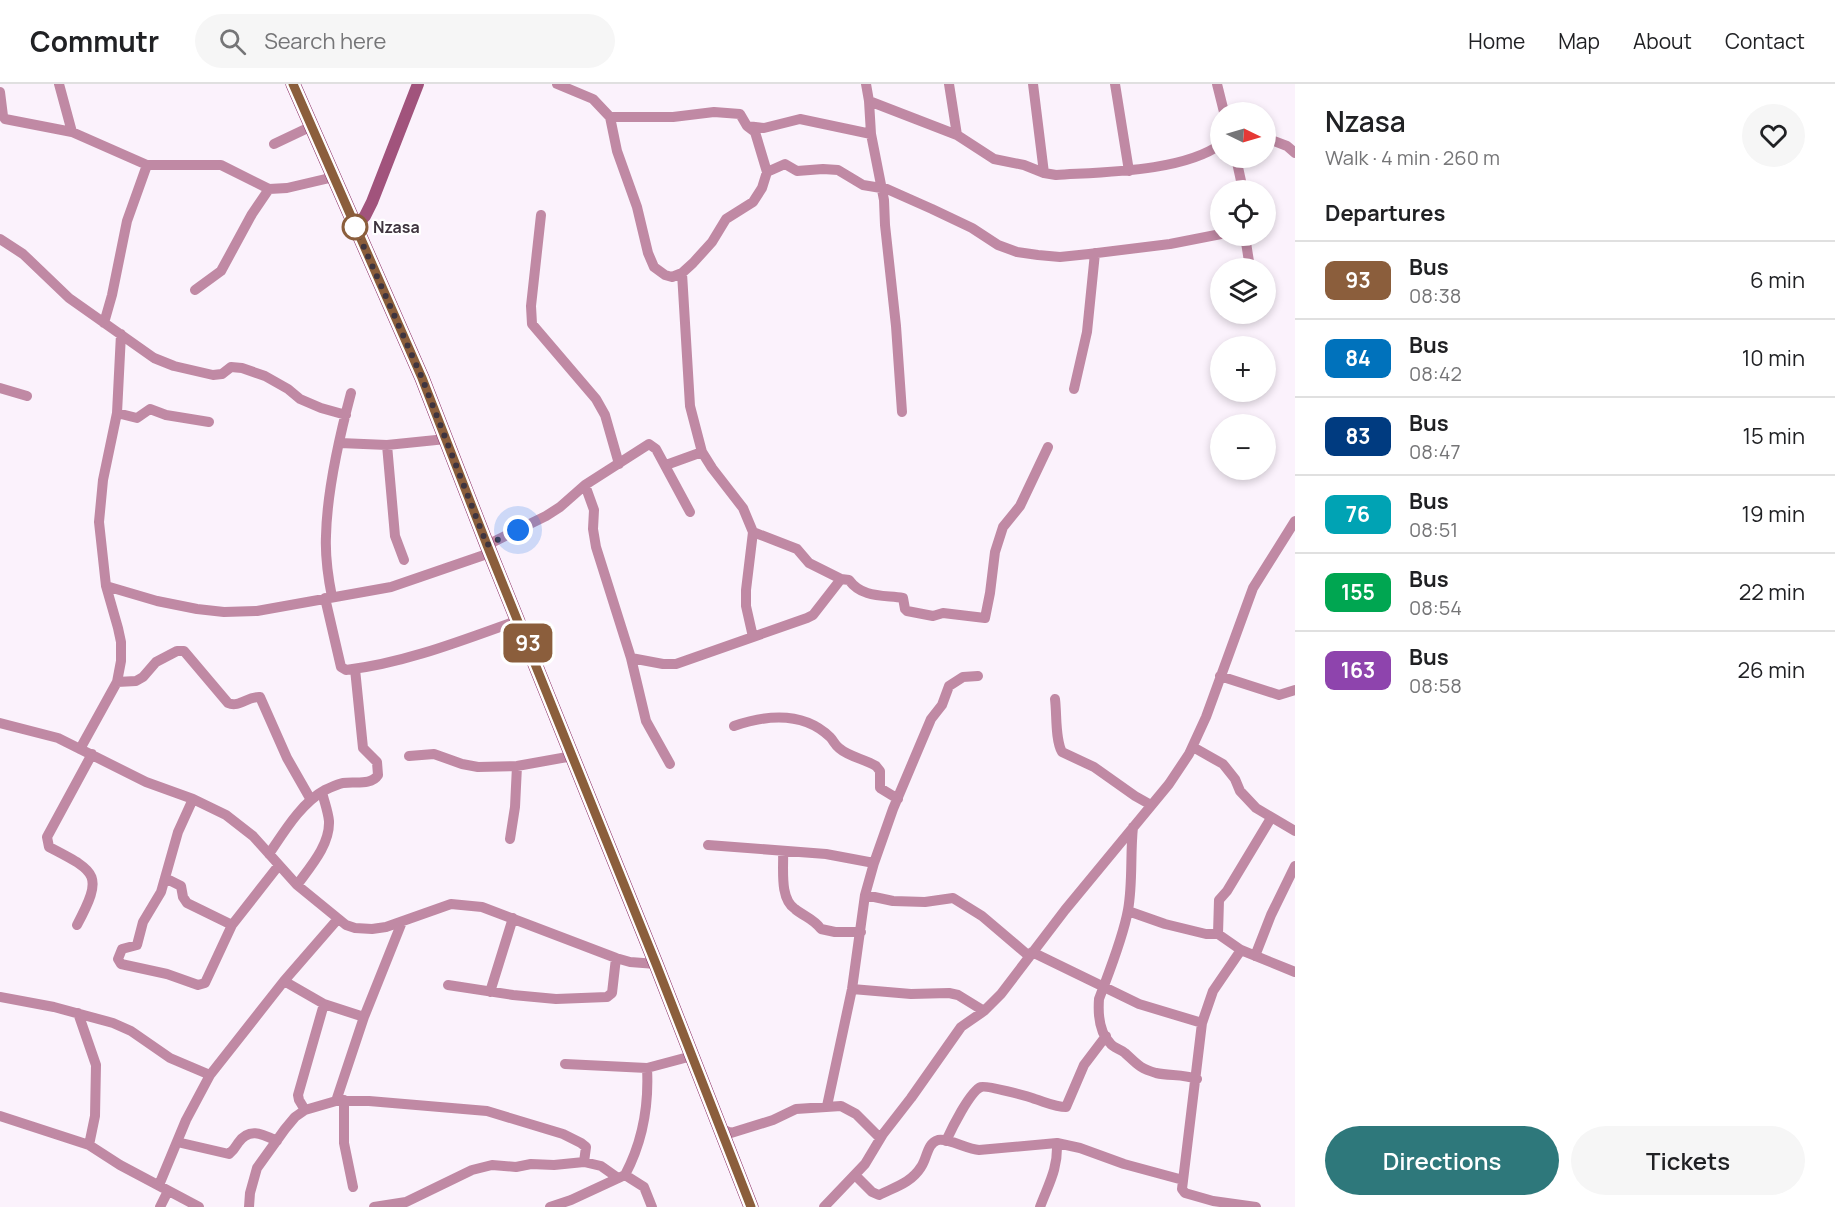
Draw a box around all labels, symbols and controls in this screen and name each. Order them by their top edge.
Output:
search box [195,14,615,68]
text: Commutr [30,22,159,60]
icon: search [216,25,249,58]
text: Search here [264,26,386,56]
text: Home [1468,27,1525,55]
text: Map [1558,27,1600,55]
text: About [1633,27,1692,55]
text: Contact [1725,27,1805,55]
north arrow [1210,102,1276,168]
map controls [1210,102,1276,480]
text: Nzasa [1325,102,1406,140]
button: heart [1742,104,1805,167]
text: Walk · 4 min · 260 m [1325,144,1500,171]
button: locate [1210,180,1276,246]
text: Departures [1325,198,1445,228]
marker: Nzasa [342,214,368,240]
place label: Nzasa [373,216,420,238]
text: Bus [1409,252,1449,282]
button: layers [1210,258,1276,324]
text: 6 min [1750,265,1805,295]
text: 93 [1345,266,1371,294]
text: 08:38 [1409,282,1461,309]
text: Bus [1409,330,1449,360]
button: + [1210,336,1276,402]
text: 10 min [1742,343,1805,373]
text: 84 [1345,344,1371,372]
text: 08:42 [1409,360,1462,387]
text: Bus [1409,408,1449,438]
button: − [1210,414,1276,480]
text: 15 min [1742,421,1805,451]
text: 83 [1345,422,1371,450]
text: 08:47 [1409,438,1461,465]
text: Bus [1409,486,1449,516]
text: 19 min [1742,499,1805,529]
text: 76 [1346,500,1370,528]
your location [503,515,533,545]
text: 08:51 [1409,516,1458,543]
text: Bus [1409,564,1449,594]
text: 22 min [1739,577,1805,607]
text: 155 [1341,578,1375,606]
text: 08:54 [1409,594,1462,621]
line badge: 93 [501,624,555,662]
text: 93 [515,629,541,657]
text: Bus [1409,642,1449,672]
text: 26 min [1738,655,1805,685]
text: 163 [1341,656,1375,684]
text: 08:58 [1409,672,1462,699]
button: Directions [1325,1126,1559,1195]
button: Tickets [1571,1126,1805,1195]

